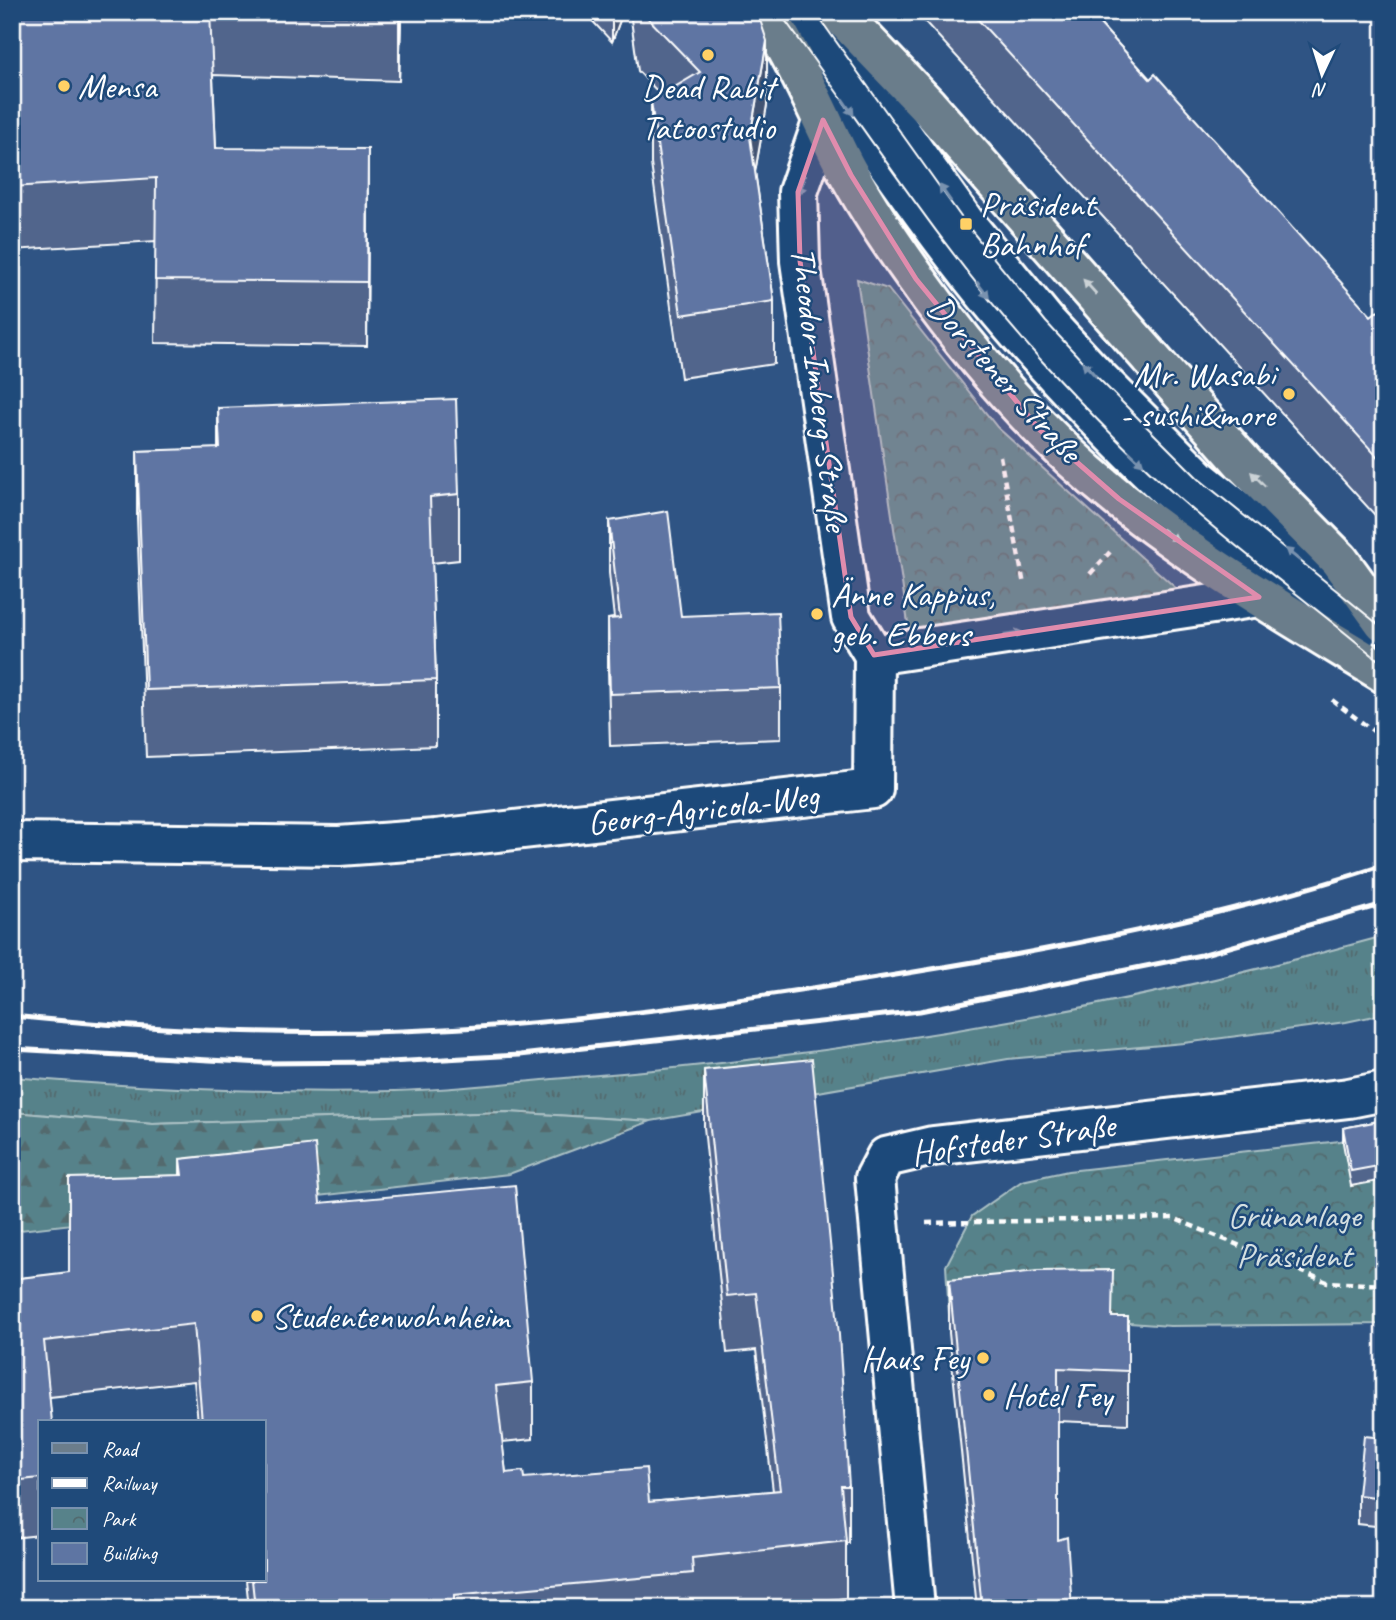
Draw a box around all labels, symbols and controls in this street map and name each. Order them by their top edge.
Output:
north arrow [1288,38,1358,108]
marker: Dead Rabit Tatoostudio [700,47,716,63]
place label: Mensa [78,64,158,109]
place label: Dead Rabit Tatoostudio [641,65,779,150]
text: N [1311,77,1328,102]
marker: Mensa [56,78,72,94]
one-way arrow [841,98,855,116]
one-way arrow [796,174,807,196]
place label: Präsident Bahnhof [980,182,1098,267]
one-way arrow [938,184,952,202]
marker: Präsident Bahnhof [958,216,974,232]
street label: Theodor-Imberg-Straße [780,244,860,536]
one-way arrow [1082,279,1098,296]
one-way arrow [976,281,990,299]
street label: Dorstener Straße [918,286,1094,474]
place label: Mr. Wasabi - sushi&more [1119,352,1279,437]
one-way arrow [1081,360,1097,378]
marker: Mr. Wasabi - sushi&more [1281,386,1297,402]
one-way arrow [1127,450,1144,466]
one-way arrow [1250,470,1267,487]
one-way arrow [1161,528,1179,542]
one-way arrow [1285,548,1302,563]
place label: Änne Kappius, geb. Ebbers [831,572,995,657]
marker: Änne Kappius, geb. Ebbers [809,606,825,622]
one-way arrow [1004,629,1026,640]
street label: Georg-Agricola-Weg [585,772,823,846]
street label: Hofsteder Straße [908,1102,1120,1176]
park label: Grünanlage Präsident [1227,1193,1363,1278]
place label: Studentenwohnheim [271,1294,512,1339]
marker: Studentenwohnheim [249,1308,265,1324]
place label: Haus Fey [861,1336,971,1381]
marker: Haus Fey [975,1350,991,1366]
place label: Hotel Fey [1003,1373,1115,1418]
marker: Hotel Fey [981,1387,997,1403]
legend [38,1420,266,1582]
text: Road [102,1436,141,1462]
text: Railway [102,1470,158,1496]
text: Park [102,1506,137,1532]
text: Building [102,1540,159,1566]

